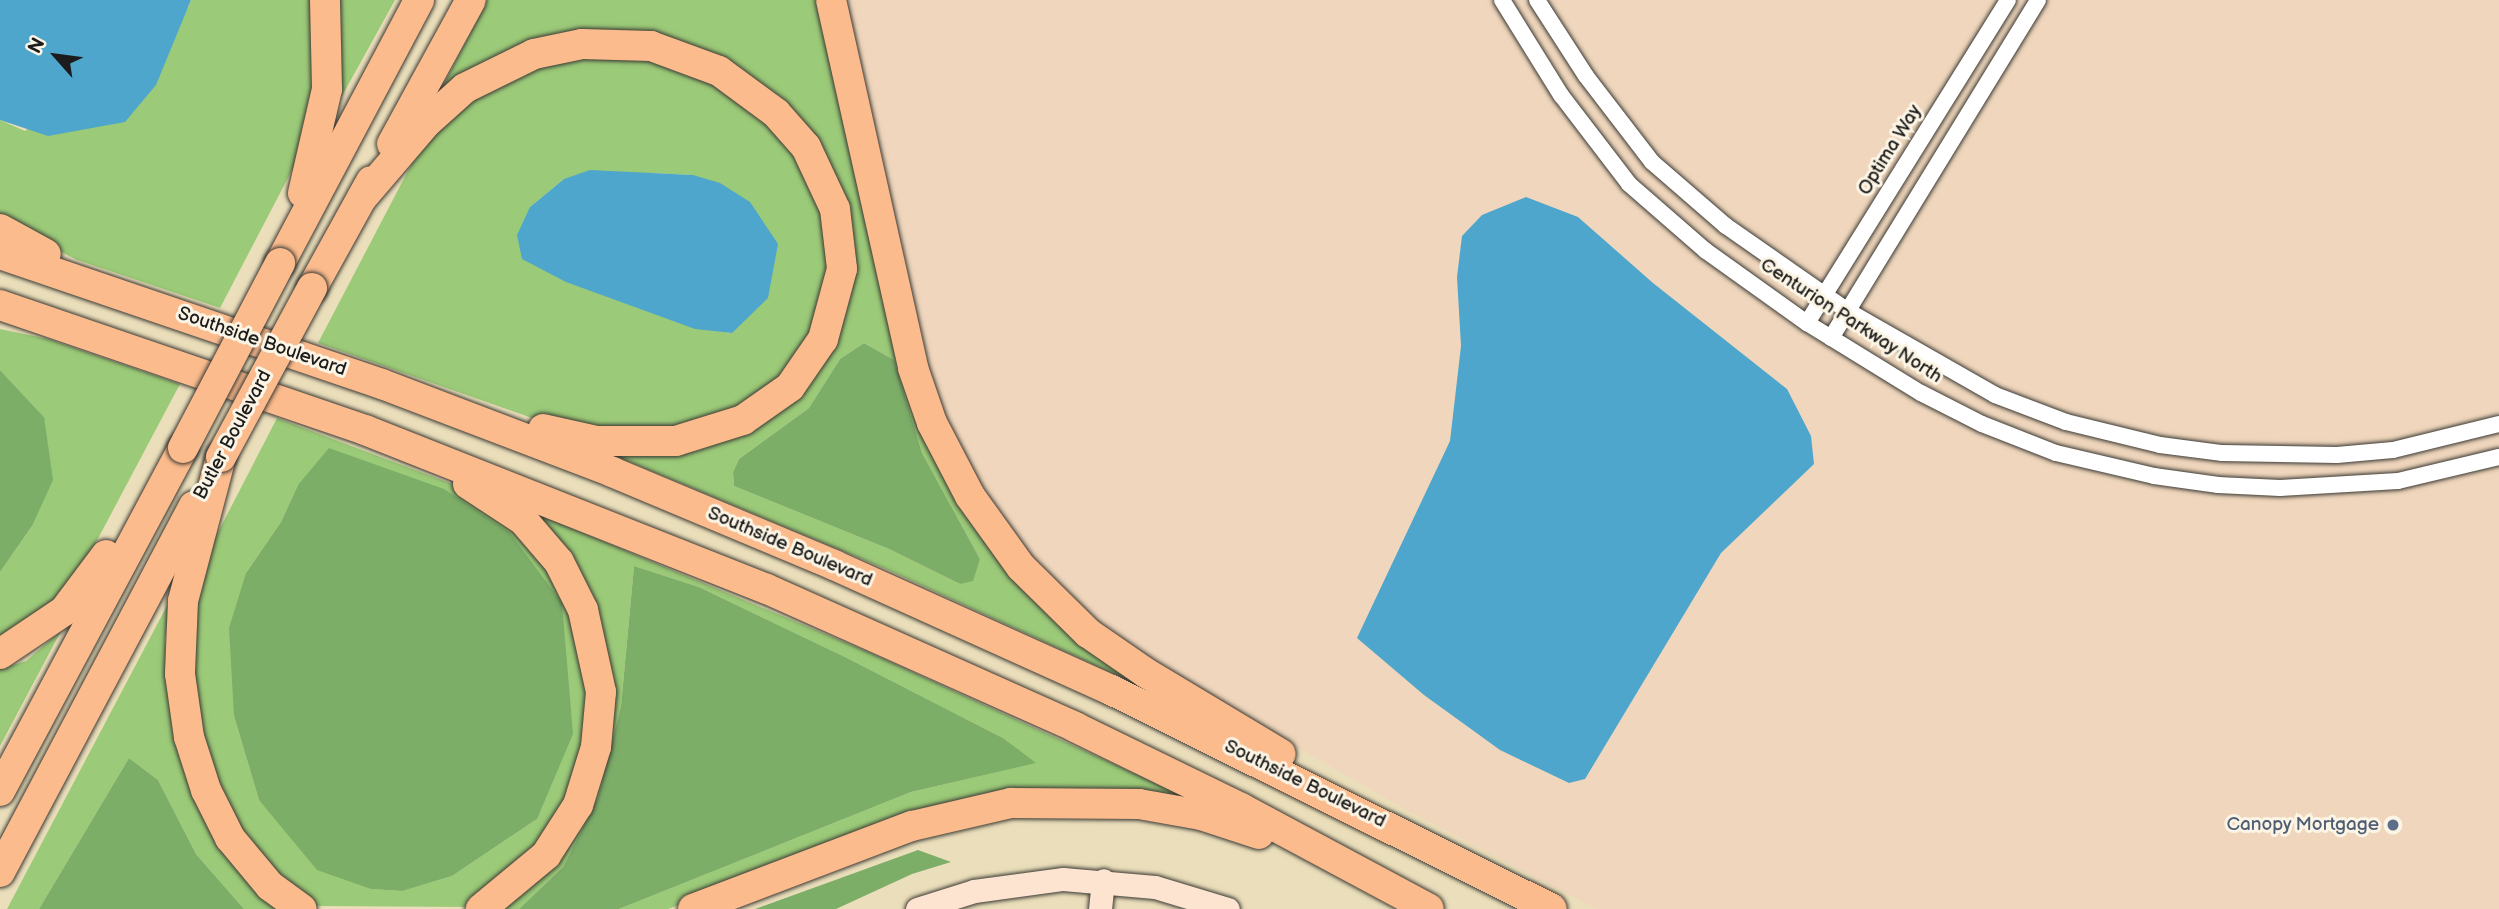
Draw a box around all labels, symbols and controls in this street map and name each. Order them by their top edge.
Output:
north arrow [21,21,91,91]
text: N [24,34,51,58]
street label: Optima Way [1853,100,1927,200]
street label: Centurion Parkway North [1755,253,1947,389]
street label: Southside Boulevard [175,302,349,382]
street label: Butler Boulevard [189,366,277,504]
street label: Southside Boulevard [704,502,876,592]
street label: Southside Boulevard [1221,735,1389,833]
place label: Canopy Mortgage [2225,814,2379,836]
marker: Canopy Mortgage [2385,817,2401,833]

